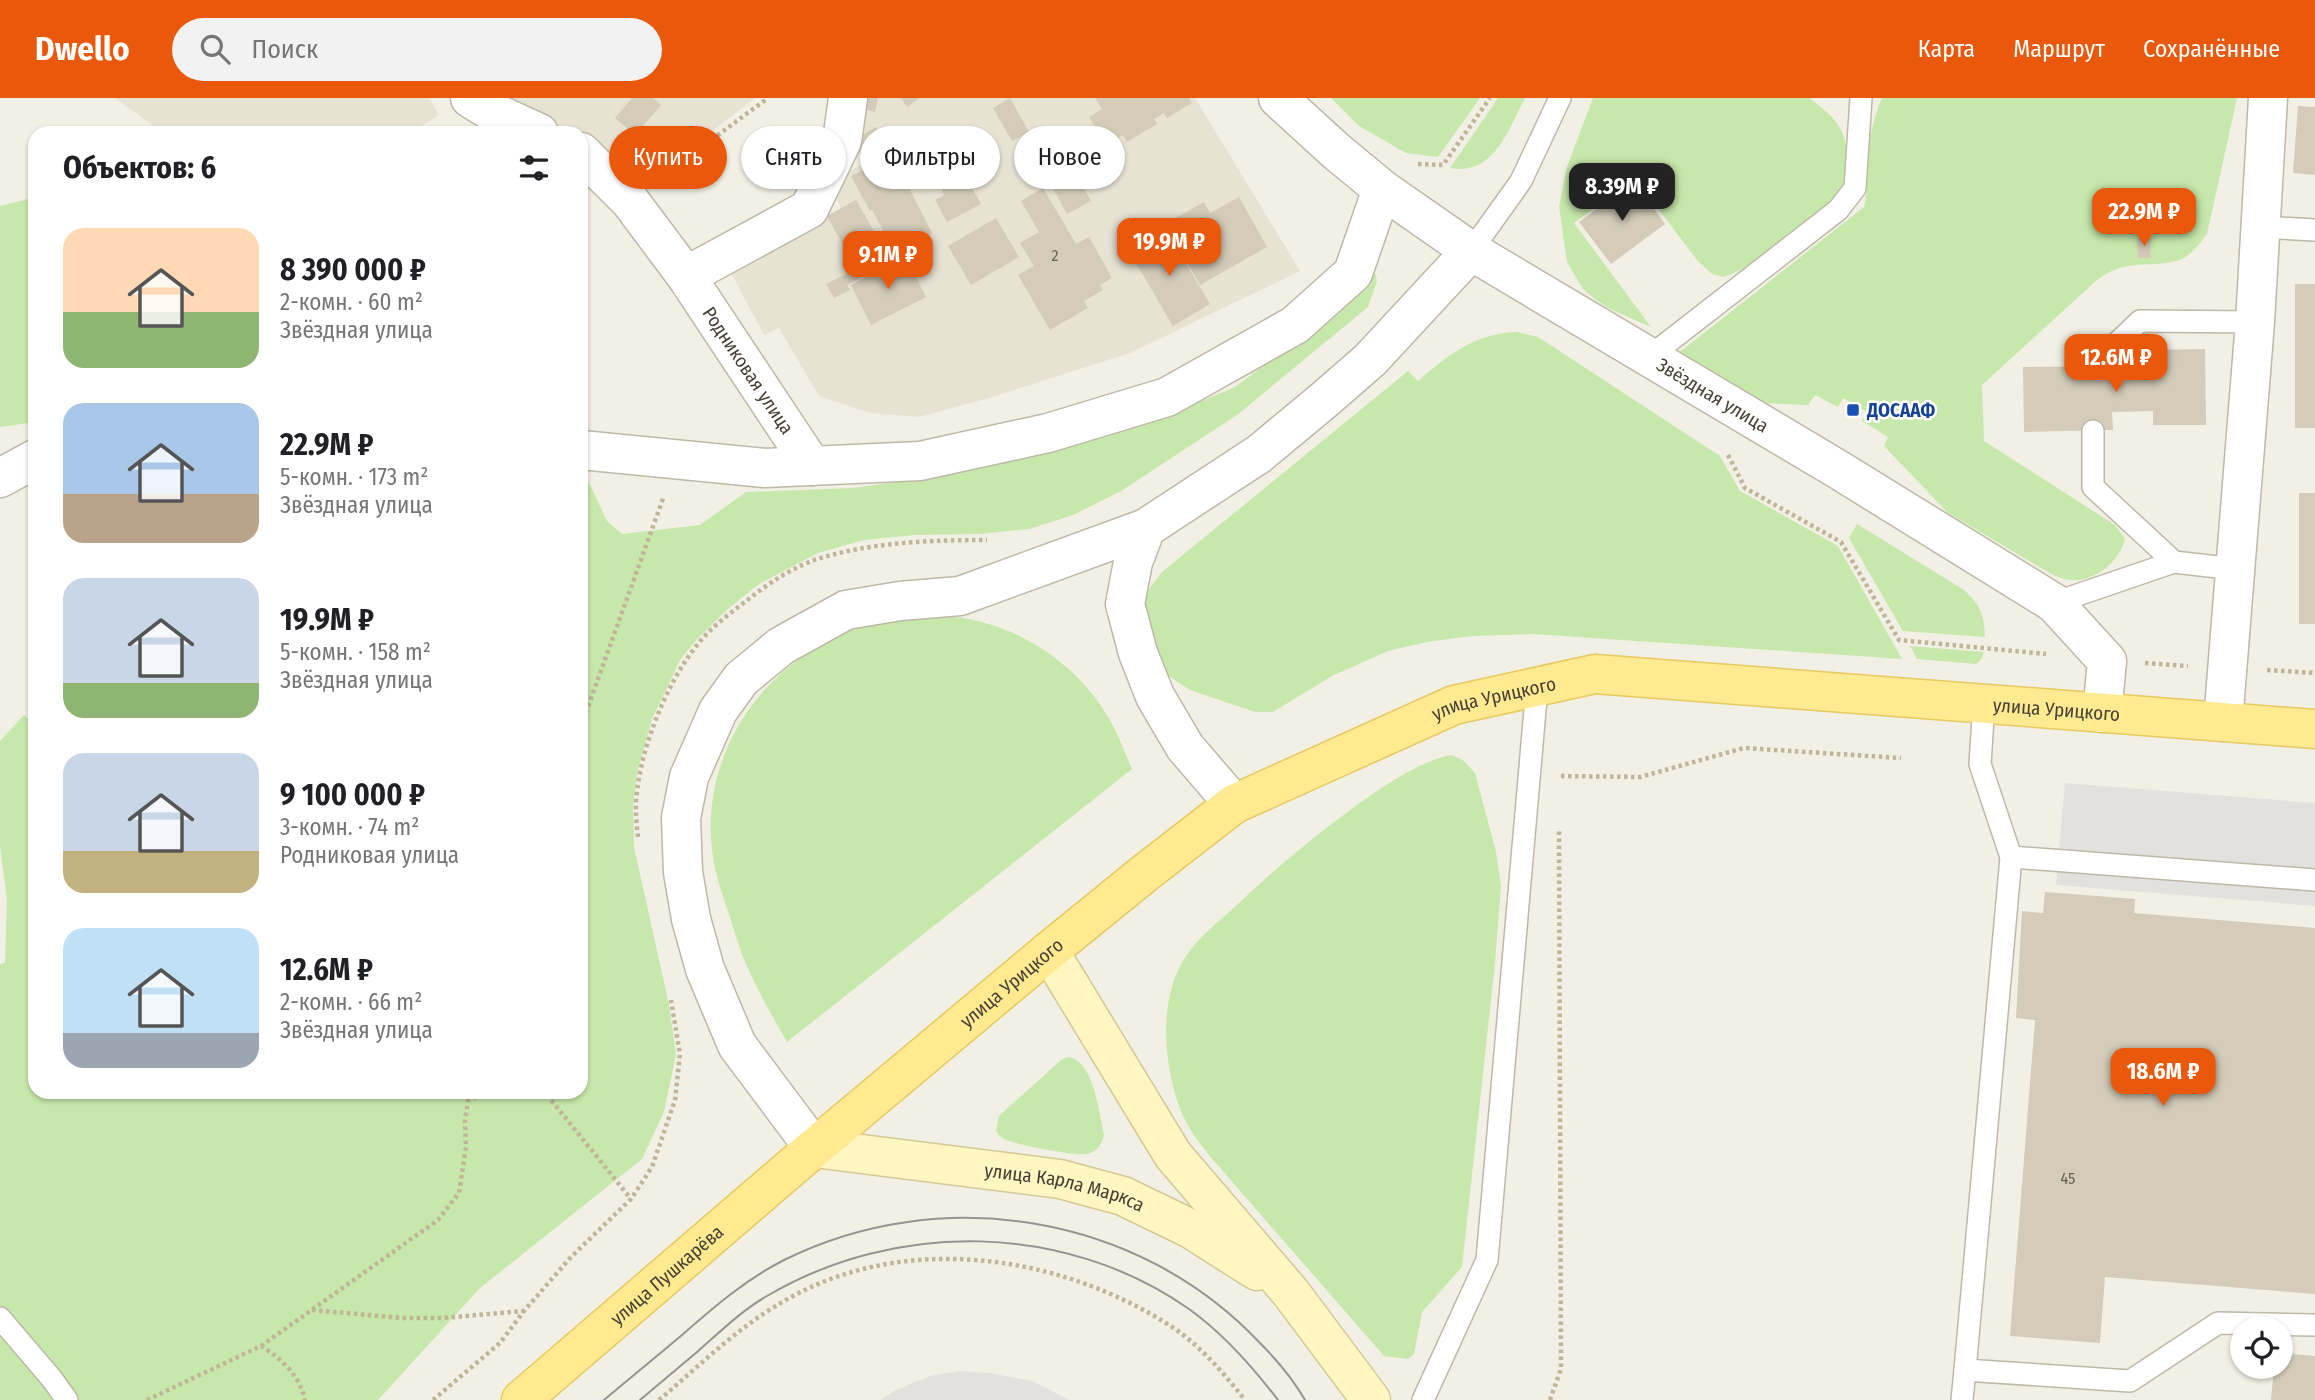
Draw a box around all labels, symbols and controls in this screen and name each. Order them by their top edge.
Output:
search box [172,18,662,81]
text: Dwello [35,29,130,69]
icon: search [196,30,234,68]
text: Поиск [252,34,318,65]
text: Карта [1918,35,1975,63]
text: Маршрут [2013,35,2105,63]
text: Сохранённые [2143,35,2280,63]
chip: Купить [609,126,727,189]
chip: Снять [741,126,846,189]
chip: Фильтры [860,126,1000,189]
chip: Новое [1014,126,1125,189]
icon: filters [515,149,553,187]
text: Объектов: 6 [63,150,216,186]
pin: 8.39M ₽ [1557,164,1687,223]
text: 8.39M ₽ [1585,172,1659,200]
pin: 22.9M ₽ [2079,188,2209,248]
text: 22.9M ₽ [2108,197,2180,225]
pin: 19.9M ₽ [1104,218,1234,278]
text: 19.9M ₽ [1133,227,1205,255]
pin: 9.1M ₽ [831,232,945,291]
text: 9.1M ₽ [859,240,917,268]
house number: 2 [1051,246,1059,265]
text: 8 390 000 ₽ [280,252,426,288]
icon: home [119,256,203,340]
text: 2-комн. · 60 m² [280,288,423,316]
street label: Родниковая улица [698,302,799,438]
text: Звёздная улица [280,316,433,344]
pin: 12.6M ₽ [2051,334,2181,394]
text: 12.6M ₽ [2080,343,2152,371]
street label: Звёздная улица [1653,353,1773,437]
place label: ДОСААФ [1866,399,1935,422]
marker: ДОСААФ [1845,402,1861,418]
text: 22.9M ₽ [280,427,374,463]
icon: home [119,431,203,515]
text: 5-комн. · 173 m² [280,463,428,491]
text: Звёздная улица [280,491,433,519]
text: 19.9M ₽ [280,602,374,638]
icon: home [119,606,203,690]
text: 5-комн. · 158 m² [280,638,431,666]
text: Звёздная улица [280,666,433,694]
street label: улица Урицкого [1428,671,1558,725]
street label: улица Урицкого [1992,693,2121,726]
text: 9 100 000 ₽ [280,777,425,813]
icon: home [119,781,203,865]
text: 3-комн. · 74 m² [280,813,419,841]
text: Родниковая улица [280,841,459,869]
street label: улица Урицкого [955,933,1068,1032]
text: 12.6M ₽ [280,952,373,988]
icon: home [119,956,203,1040]
text: 2-комн. · 66 m² [280,988,422,1016]
text: Звёздная улица [280,1016,433,1044]
pin: 18.6M ₽ [2098,1048,2228,1108]
text: 18.6M ₽ [2127,1057,2199,1085]
street label: улица Карла Маркса [983,1158,1148,1216]
house number: 45 [2061,1169,2075,1188]
street label: улица Пушкарёва [605,1220,728,1330]
map controls [2230,1316,2293,1379]
button: locate [2230,1316,2293,1379]

